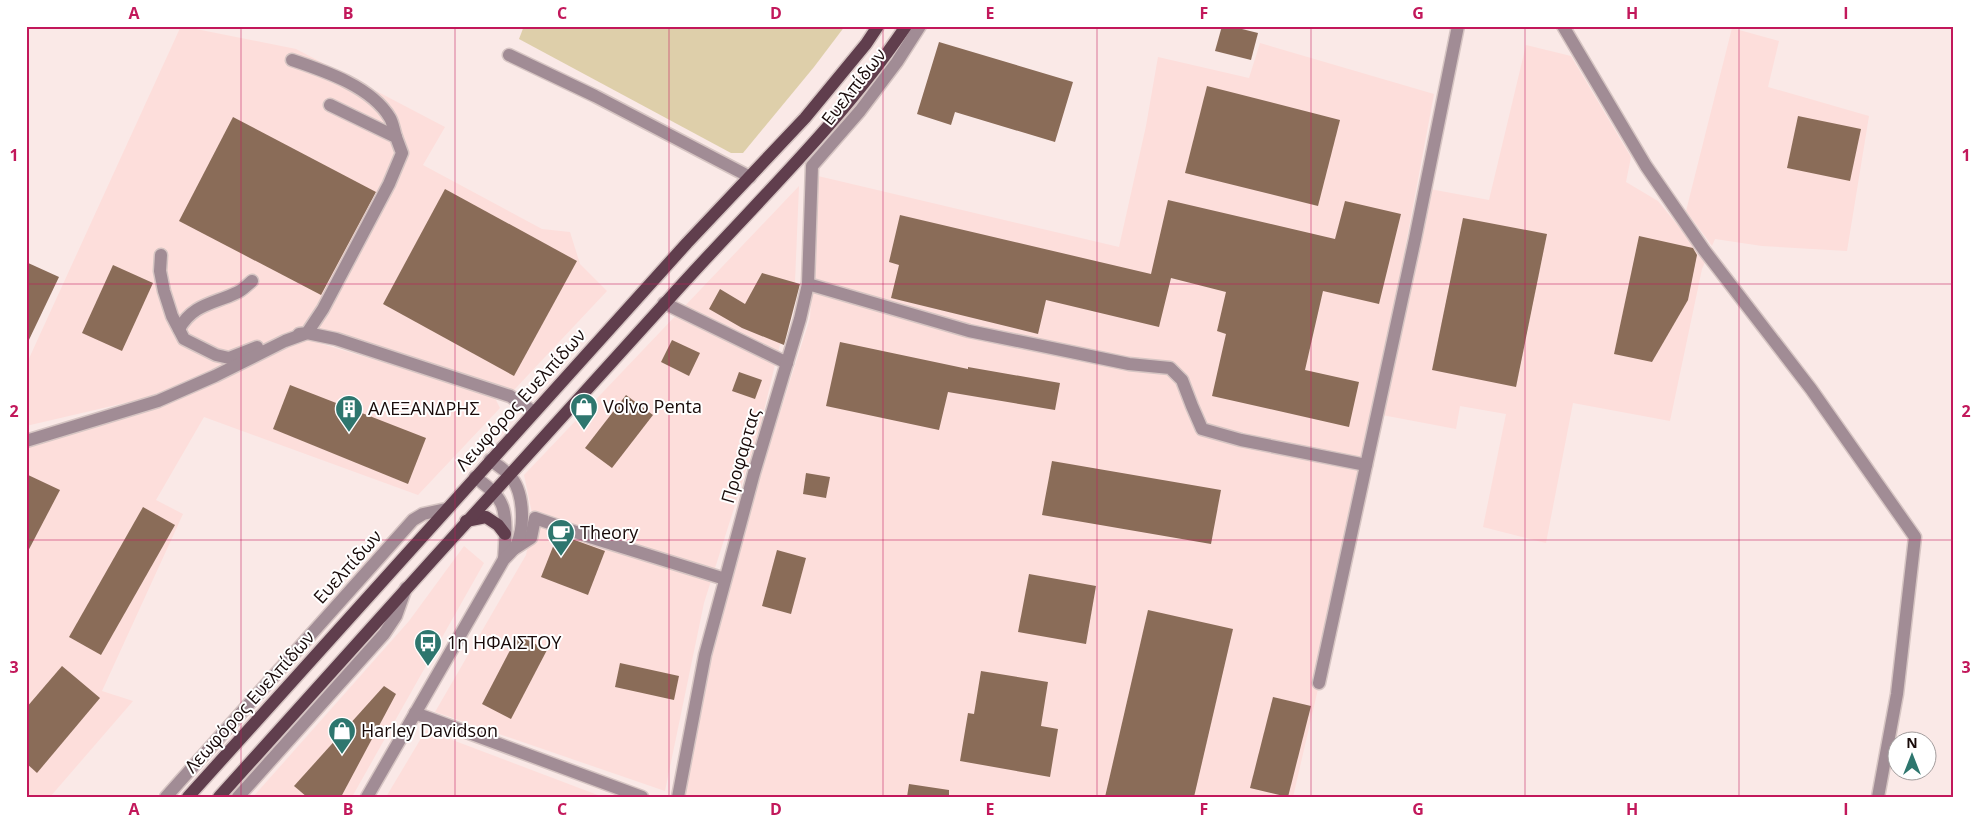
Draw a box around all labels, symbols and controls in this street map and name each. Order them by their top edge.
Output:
text: A [128,2,140,24]
text: B [343,2,353,24]
text: C [557,2,567,24]
text: D [770,2,782,24]
text: E [986,2,995,24]
text: F [1200,2,1208,24]
text: G [1412,2,1424,24]
text: H [1626,2,1638,24]
text: I [1843,2,1849,24]
street label: Ευελπίδων [816,43,891,130]
text: 1 [9,144,19,166]
text: 1 [1961,144,1971,166]
street label: Λεωφόρος Ευελπίδων [450,323,591,476]
shop icon: Volvo Penta [569,392,599,431]
building icon: ΑΛΕΞΑΝΔΡΗΣ [334,394,364,433]
place label: Volvo Penta [603,394,702,418]
place label: ΑΛΕΞΑΝΔΡΗΣ [368,396,480,420]
text: 2 [9,400,19,422]
text: 2 [1961,400,1971,422]
street label: Προφαρτας [715,405,765,506]
cafe icon: Theory [546,518,576,557]
place label: Theory [580,520,639,544]
street label: Ευελπίδων [308,524,387,608]
street label: Λεωφόρος Ευελπίδων [179,625,320,778]
bus stop icon: 1η ΗΦΑΙΣΤΟΥ [413,628,443,667]
place label: 1η ΗΦΑΙΣΤΟΥ [447,630,562,654]
text: 3 [9,656,19,678]
text: 3 [1961,656,1971,678]
shop icon: Harley Davidson [327,716,357,755]
place label: Harley Davidson [361,718,498,742]
north arrow [1888,730,1938,780]
text: N [1906,733,1918,752]
text: A [128,798,140,820]
text: B [343,798,353,820]
text: C [557,798,567,820]
text: D [770,798,782,820]
text: E [986,798,995,820]
text: F [1200,798,1208,820]
text: G [1412,798,1424,820]
text: H [1626,798,1638,820]
text: I [1843,798,1849,820]

